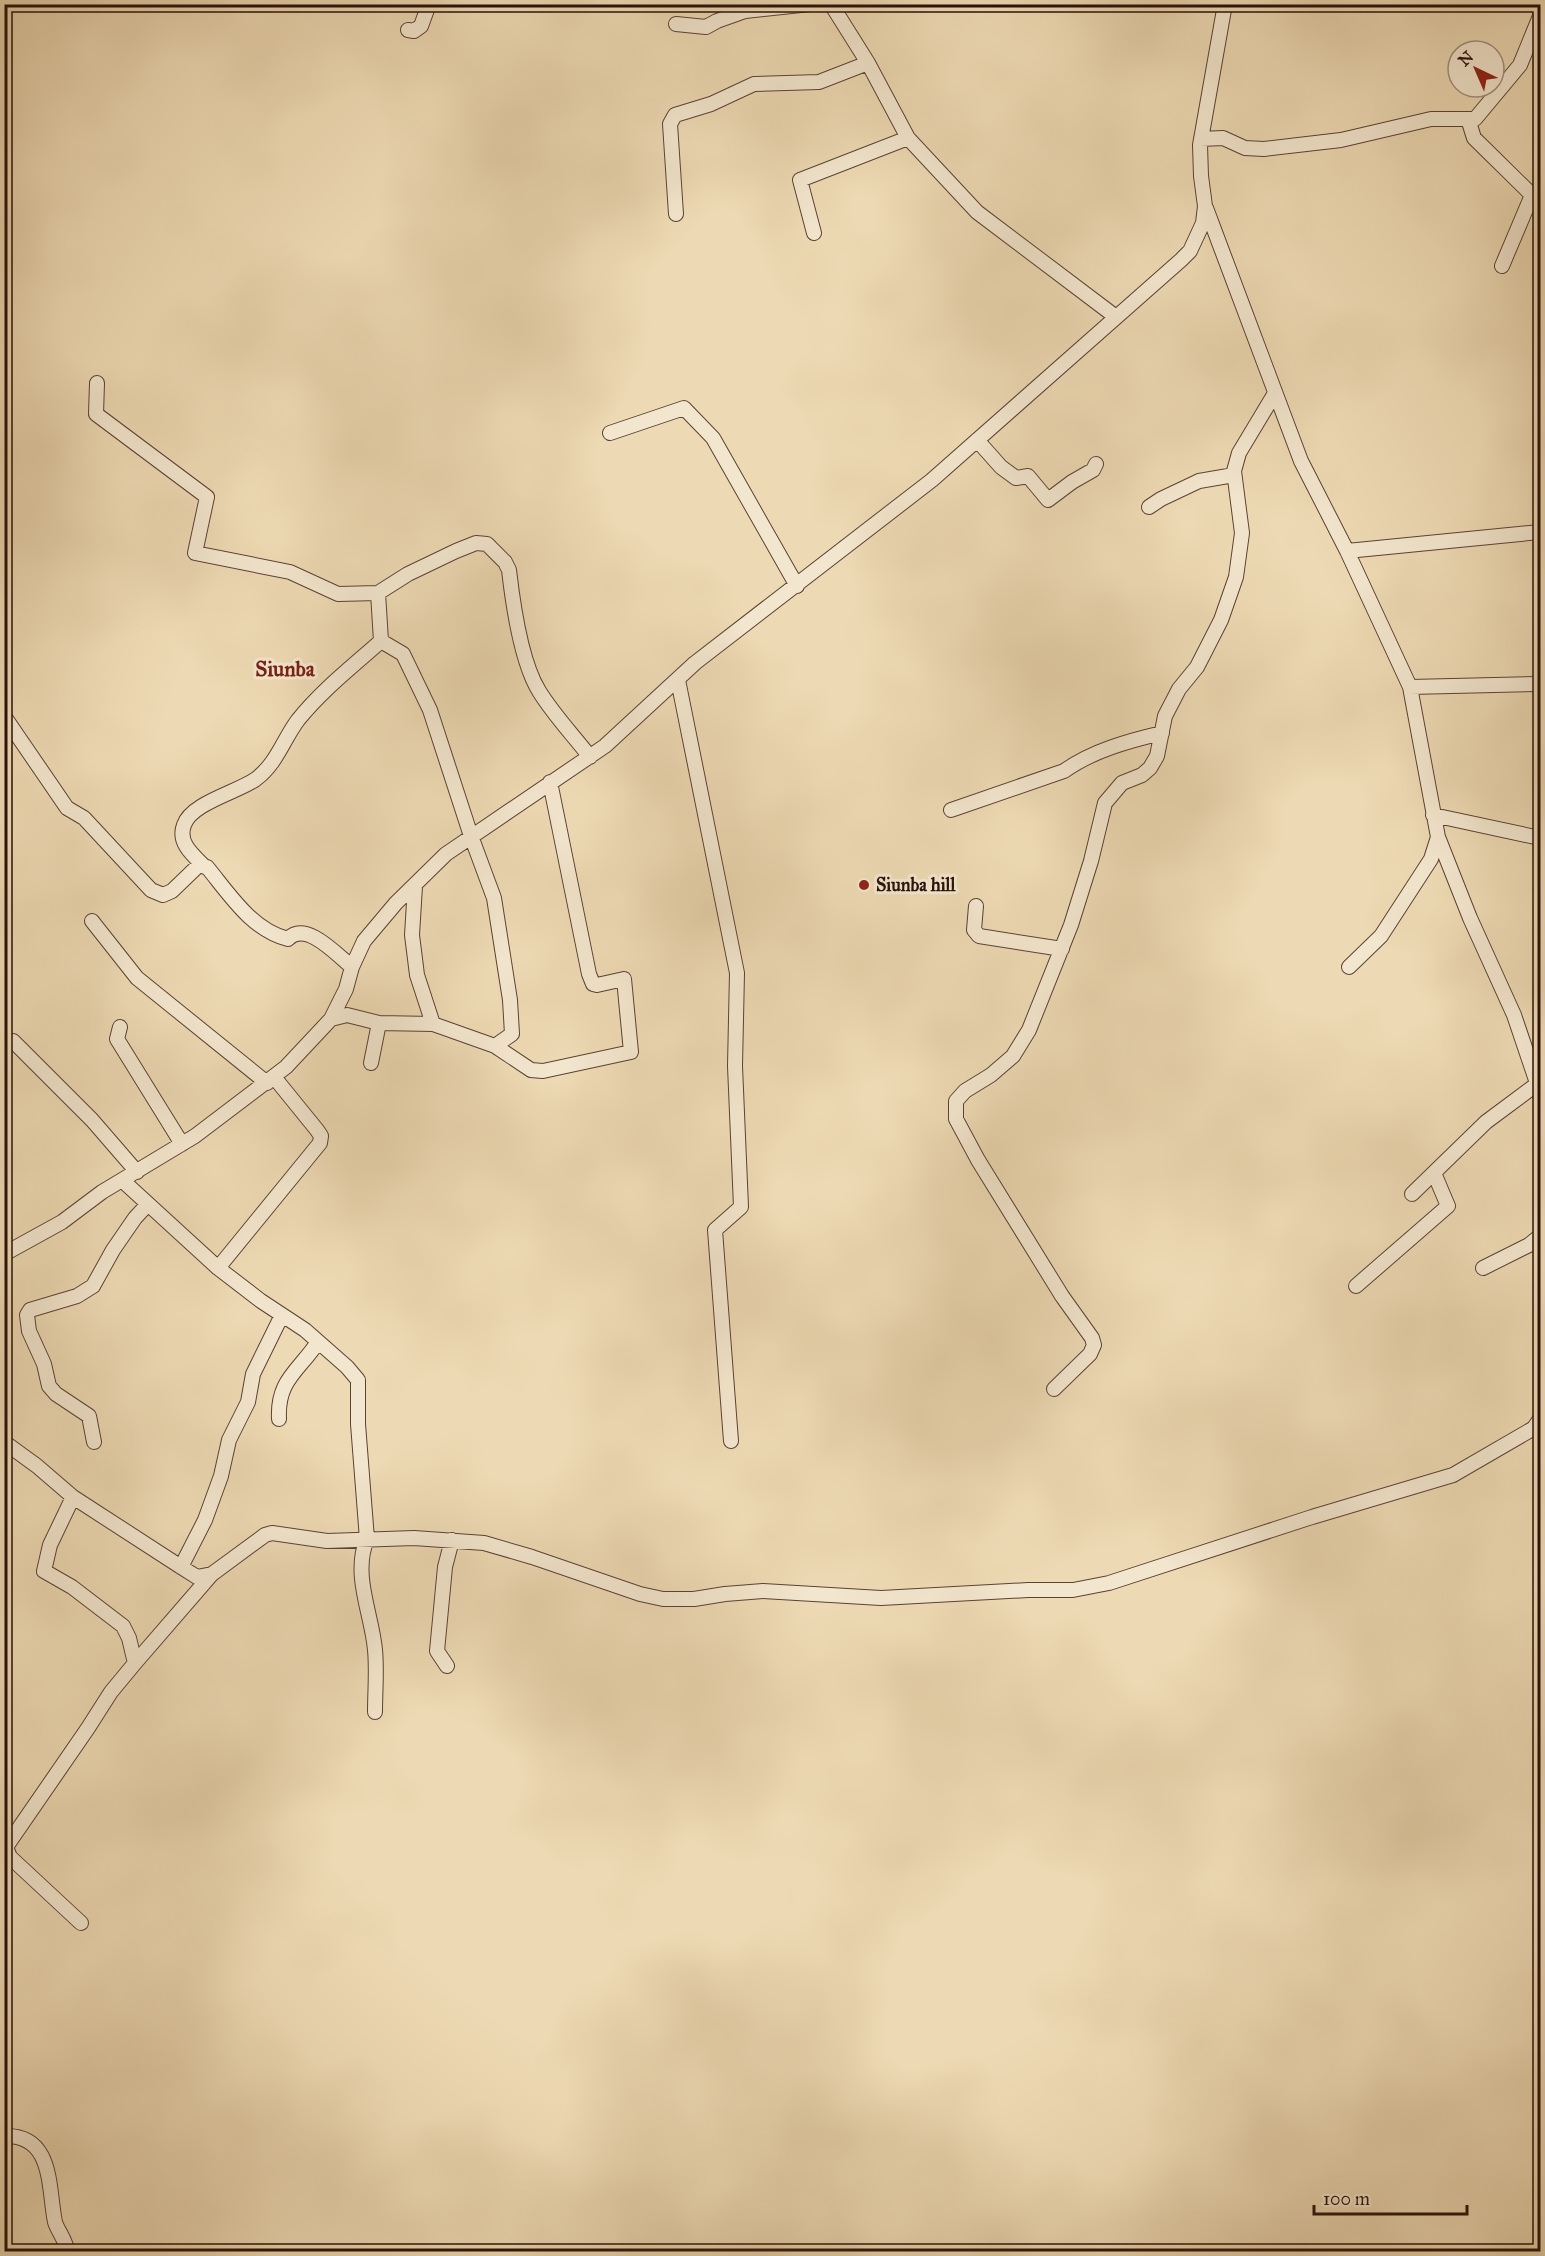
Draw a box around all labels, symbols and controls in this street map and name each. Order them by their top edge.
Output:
north arrow [1446,39,1506,99]
text: N [1454,47,1478,70]
district label: Siunba [255,656,316,682]
place label: Siunba hill [876,874,956,896]
marker: Siunba hill [857,878,871,892]
scale bar [1314,2178,1467,2216]
text: 100 m [1323,2188,1370,2210]

